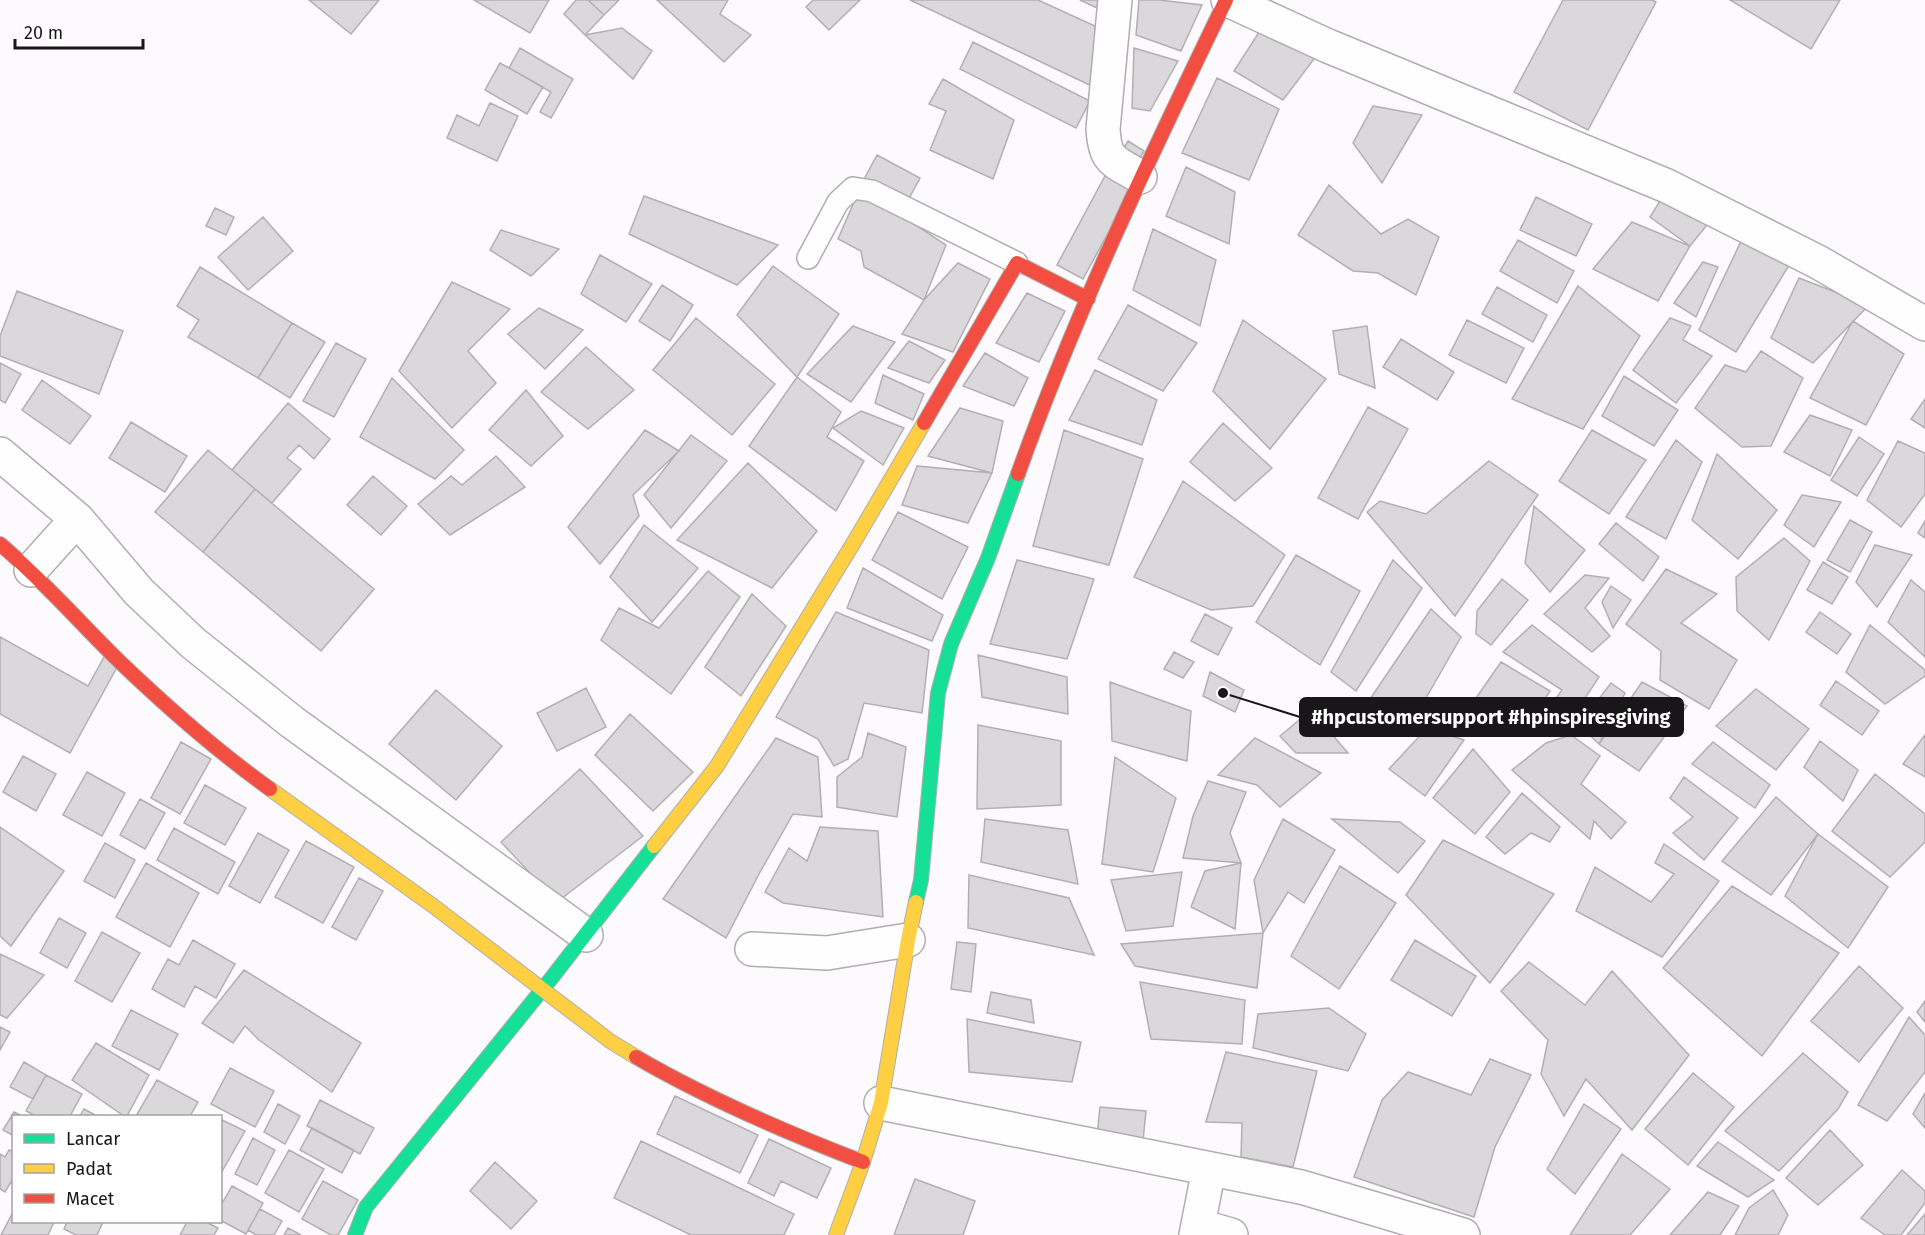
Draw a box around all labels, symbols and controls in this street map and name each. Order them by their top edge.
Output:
scale bar [15,12,142,50]
text: 20 m [24,22,63,44]
callout: #hpcustomersupport #hpinspiresgiving [1300,698,1683,736]
text: #hpcustomersupport #hpinspiresgiving [1311,705,1672,729]
legend [12,1115,222,1223]
text: Lancar [66,1128,120,1150]
text: Padat [66,1158,113,1180]
text: Macet [66,1188,115,1210]

